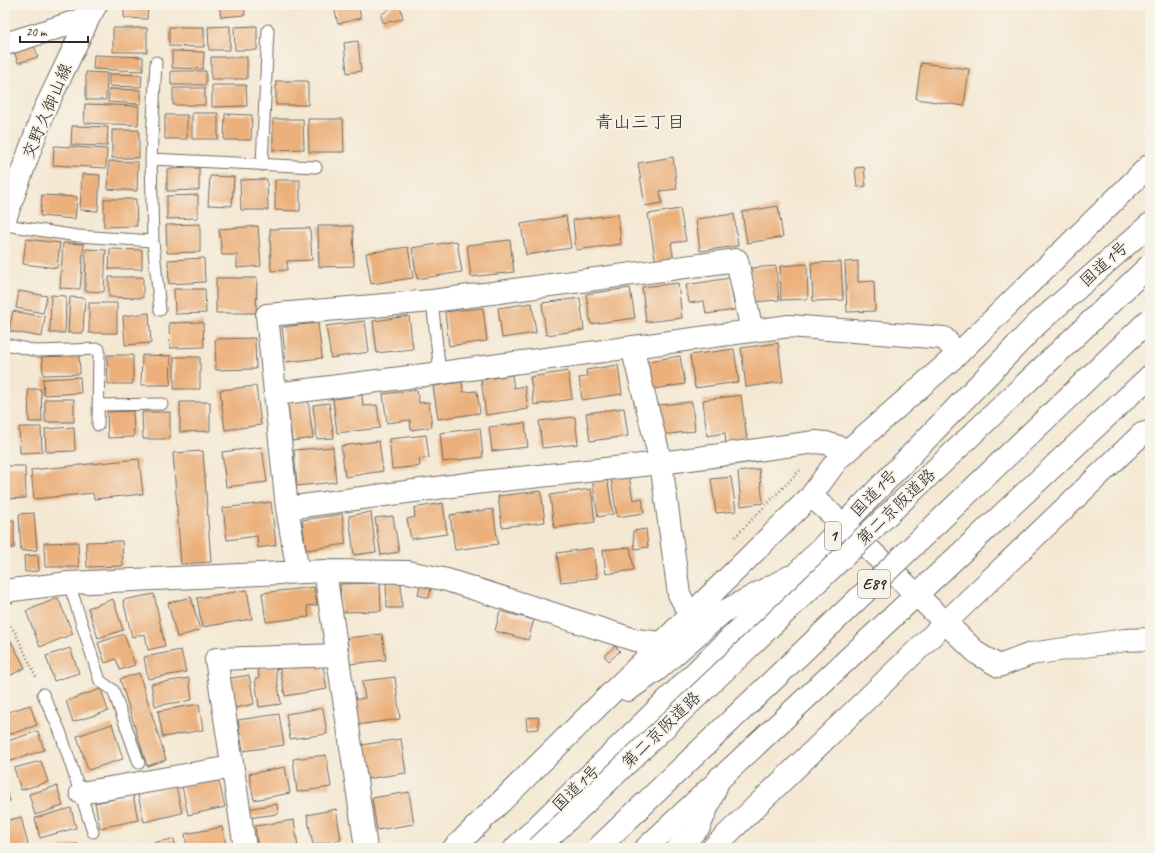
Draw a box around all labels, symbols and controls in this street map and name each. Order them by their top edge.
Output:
scale bar [20,18,88,44]
text: 20 m [26,24,48,40]
street label: 交野久御山線 [17,60,77,162]
district label: 青山三丁目 [595,111,685,133]
street label: 国道1号 [1075,237,1133,291]
street label: 第二京阪道路 [852,464,940,550]
street label: 国道1号 [846,465,902,521]
road number: 1 [825,522,841,550]
road number: E89 [858,570,890,598]
street label: 第二京阪道路 [617,687,705,773]
street label: 国道1号 [548,760,604,816]

